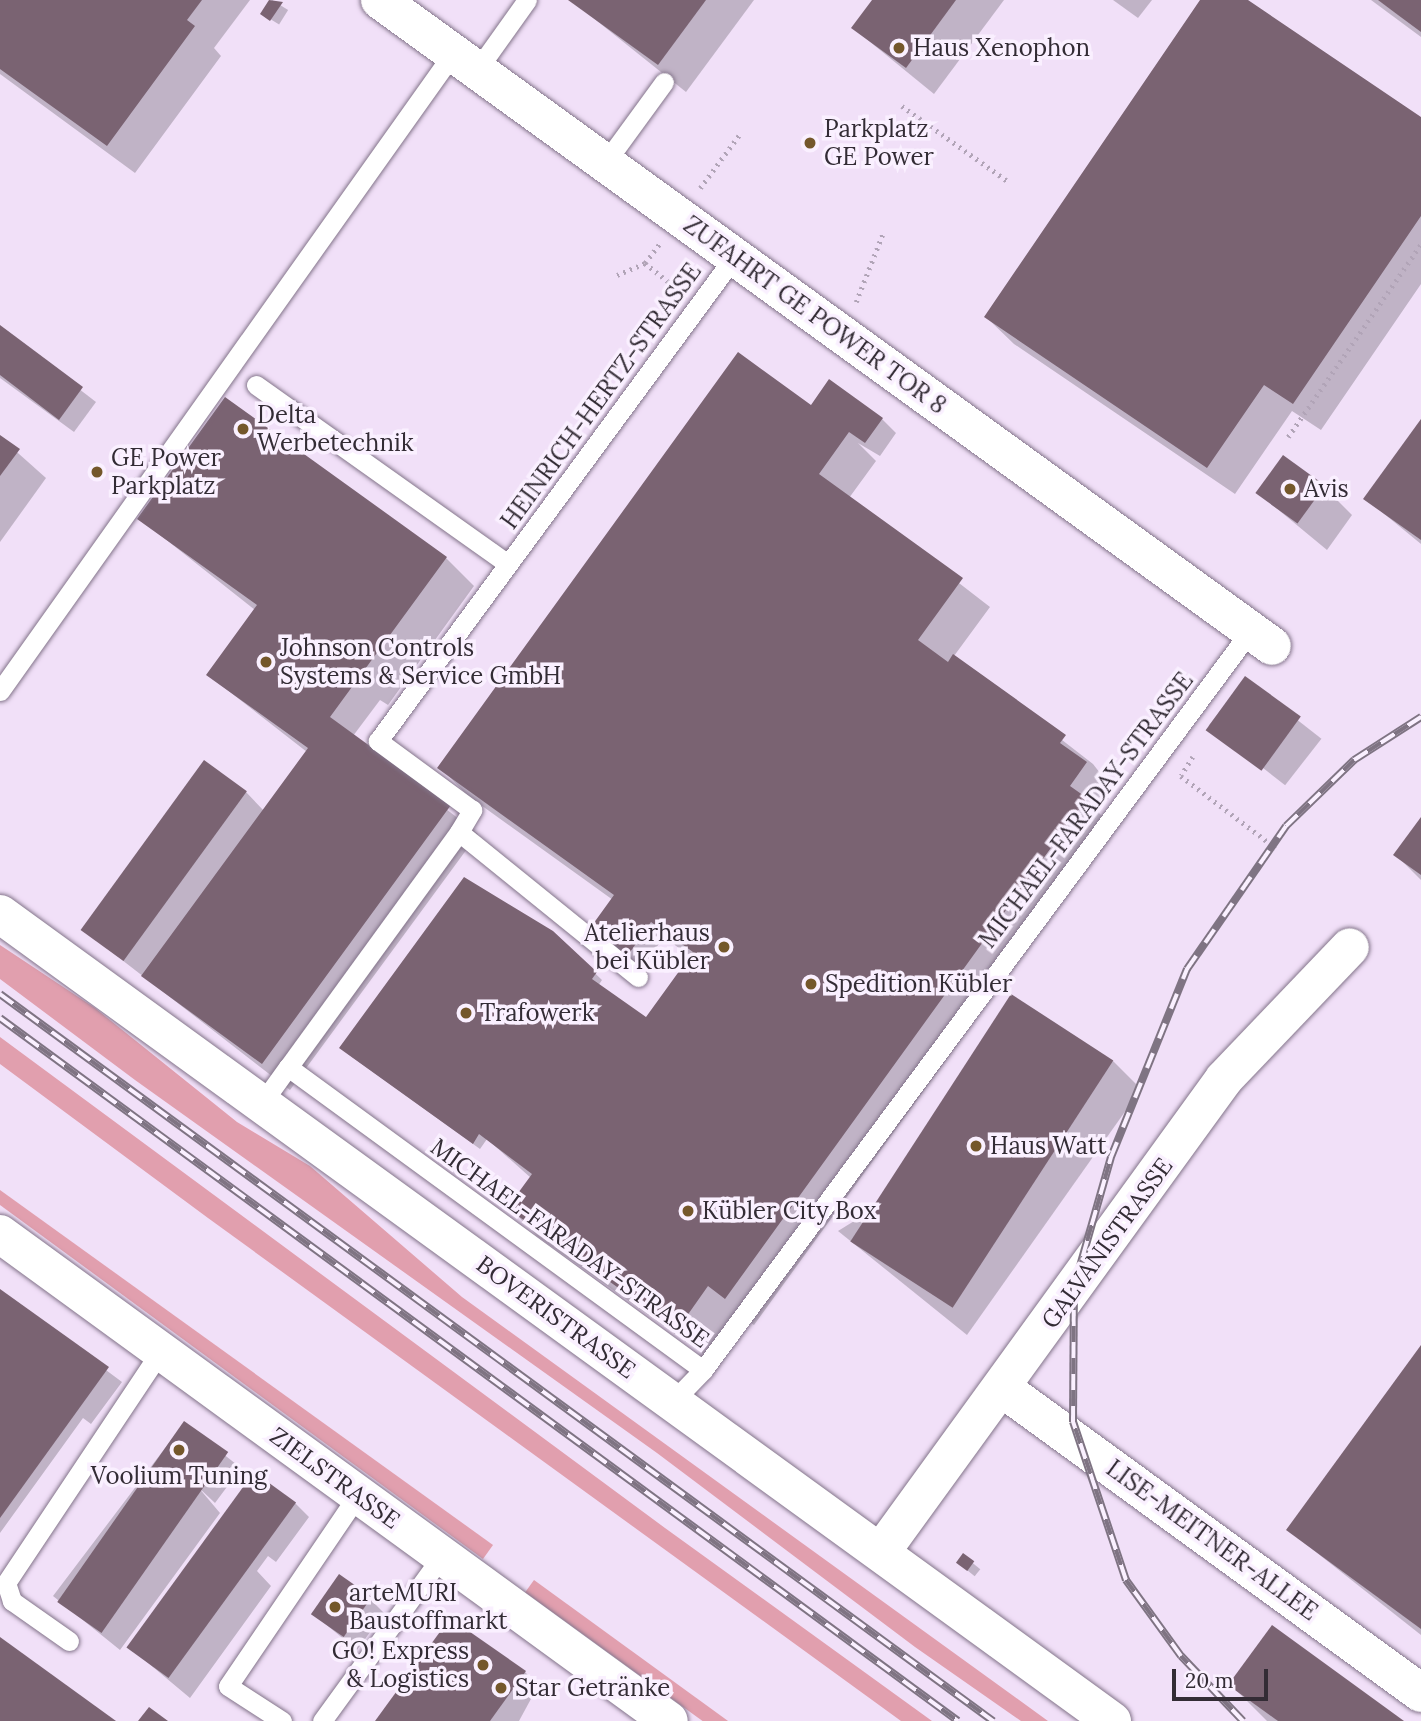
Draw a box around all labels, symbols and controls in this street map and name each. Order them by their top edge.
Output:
place label: Haus Xenophon [913,34,1090,62]
marker: Haus Xenophon [891,40,907,56]
place label: Parkplatz GE Power [824,115,934,171]
marker: Parkplatz GE Power [802,135,818,151]
street label: ZUFAHRT GE POWER TOR 8 [678,210,952,420]
street label: HEINRICH-HERTZ-STRASSE [495,258,707,534]
place label: Delta Werbetechnik [257,401,414,457]
marker: Delta Werbetechnik [235,421,251,437]
place label: GE Power Parkplatz [111,444,221,500]
marker: GE Power Parkplatz [89,464,105,480]
place label: Avis [1304,475,1349,503]
marker: Avis [1282,481,1298,497]
place label: Johnson Controls Systems & Service GmbH [280,634,561,690]
marker: Johnson Controls Systems & Service GmbH [258,654,274,670]
street label: MICHAEL-FARADAY-STRASSE [973,667,1199,953]
place label: Atelierhaus bei Kübler [584,919,710,975]
marker: Atelierhaus bei Kübler [716,939,732,955]
place label: Spedition Kübler [825,970,1012,998]
marker: Spedition Kübler [803,976,819,992]
place label: Trafowerk [480,999,595,1027]
marker: Trafowerk [458,1005,474,1021]
street label: MICHAEL-FARADAY-STRASSE [425,1132,715,1354]
place label: Haus Watt [990,1132,1106,1160]
marker: Haus Watt [968,1138,984,1154]
street label: GALVANISTRASSE [1035,1152,1179,1334]
place label: Kübler City Box [702,1197,876,1225]
marker: Kübler City Box [680,1203,696,1219]
street label: BOVERISTRASSE [471,1250,641,1384]
street label: ZIELSTRASSE [264,1421,406,1535]
marker: Voolium Tuning [171,1442,187,1458]
street label: LISE-MEITNER-ALLEE [1101,1454,1323,1626]
place label: Voolium Tuning [91,1462,267,1490]
place label: arteMURI Baustoffmarkt [349,1579,508,1635]
marker: arteMURI Baustoffmarkt [327,1599,343,1615]
place label: GO! Express & Logistics [332,1637,469,1693]
scale bar [1176,1654,1272,1698]
marker: GO! Express & Logistics [475,1657,491,1673]
text: 20 m [1185,1667,1234,1694]
place label: Star Getränke [515,1674,670,1702]
marker: Star Getränke [493,1680,509,1696]

